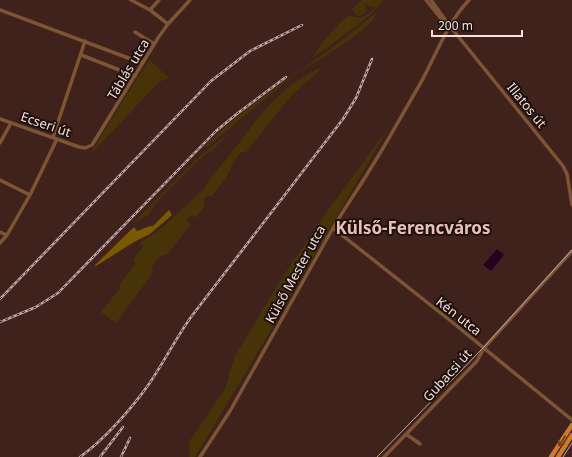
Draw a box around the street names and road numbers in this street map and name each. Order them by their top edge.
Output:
street label: Táblás utca [103,35,153,103]
street label: Illatos út [503,79,551,132]
street label: Ecseri út [19,107,74,141]
street label: Külső Mester utca [261,222,329,326]
street label: Kén utca [433,293,485,339]
street label: Gubacsi út [419,345,476,405]

